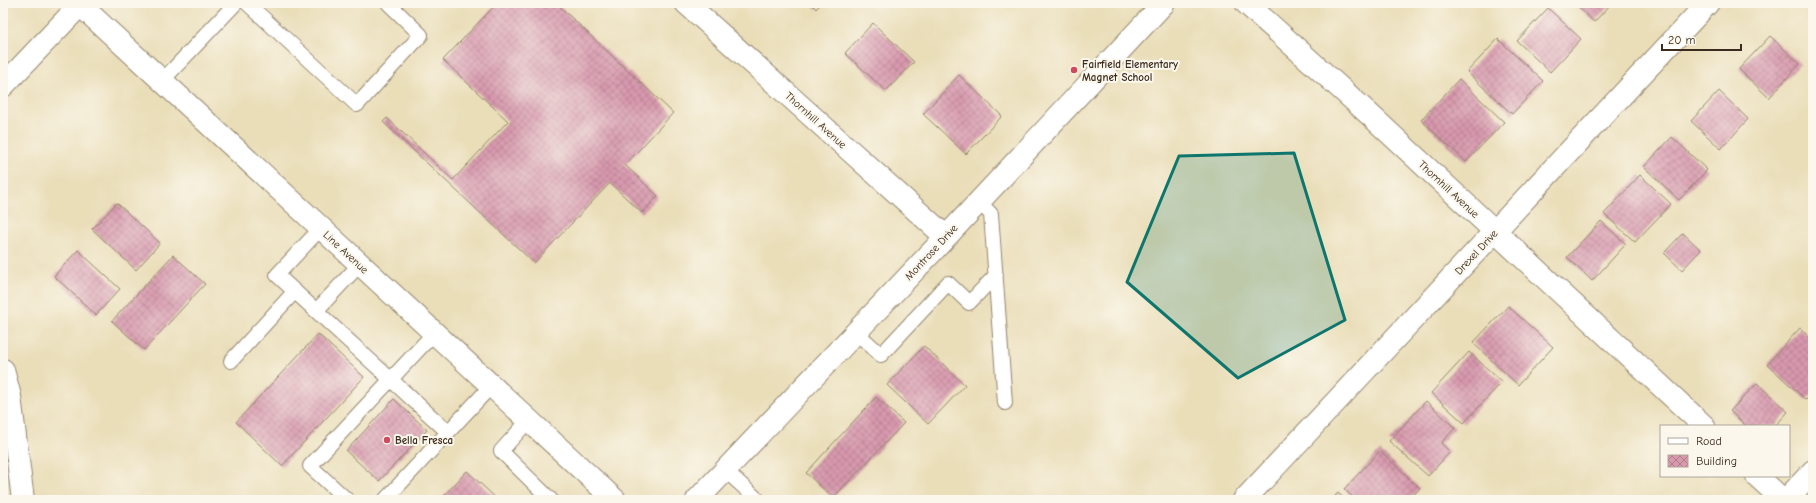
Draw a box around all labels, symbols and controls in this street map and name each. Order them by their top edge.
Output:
scale bar [1662,26,1741,52]
text: 20 m [1668,33,1696,47]
place label: Fairfield Elementary Magnet School [1082,58,1178,84]
marker: Fairfield Elementary Magnet School [1069,65,1079,75]
street label: Thornhill Avenue [782,89,849,152]
street label: Thornhill Avenue [1416,158,1482,221]
street label: Montrose Drive [902,221,961,283]
street label: Drexel Drive [1452,227,1501,278]
street label: Line Avenue [320,228,371,277]
legend [1660,425,1790,477]
place label: Bella Fresca [395,434,453,447]
text: Road [1696,434,1722,448]
marker: Bella Fresca [382,435,392,445]
text: Building [1696,454,1737,468]

